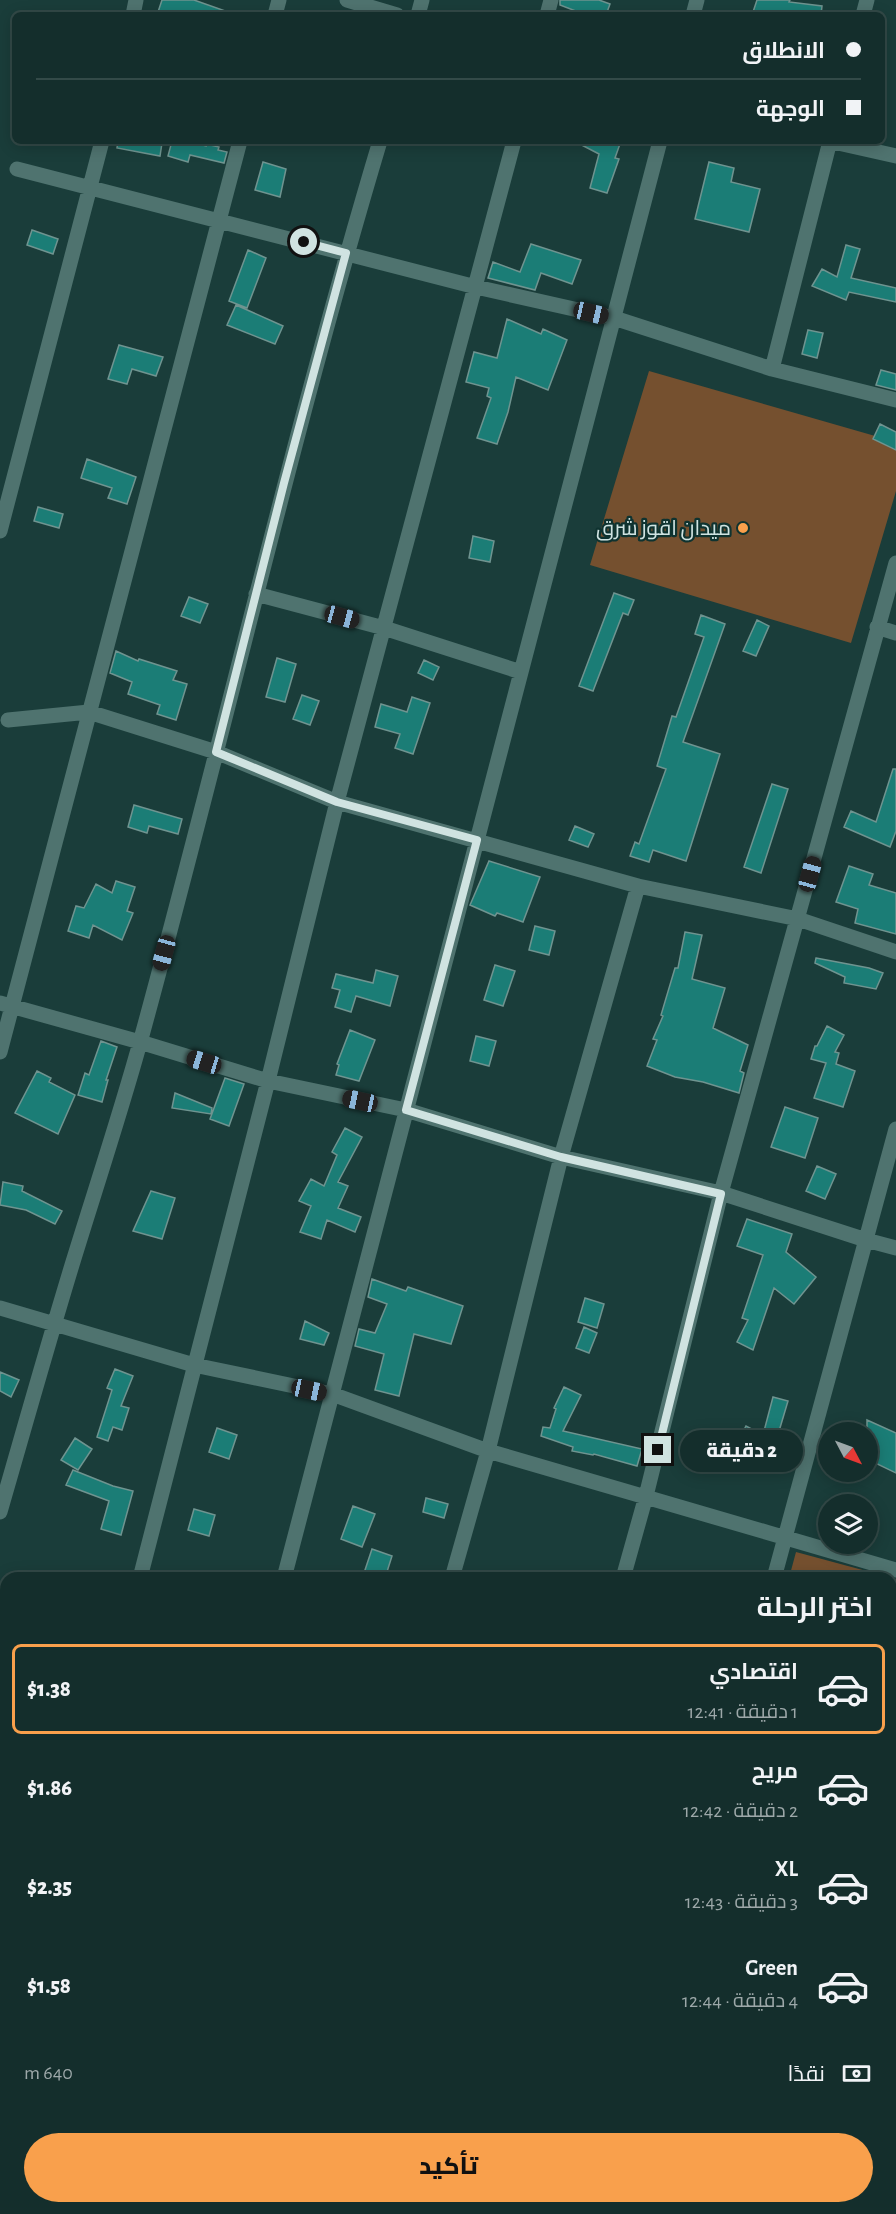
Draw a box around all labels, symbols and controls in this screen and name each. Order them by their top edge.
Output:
text: الانطلاق [742,40,825,62]
text: الوجهة [756,98,825,120]
route start [290,228,317,255]
car [571,300,611,326]
place label: ميدان اقوز شرق [596,518,731,541]
marker: ميدان اقوز شرق [736,521,750,535]
car [322,604,362,630]
car [797,854,823,894]
car [151,933,177,973]
car [184,1048,224,1076]
car [341,1088,379,1114]
car [290,1377,328,1403]
north arrow [818,1422,878,1482]
map controls [818,1422,878,1554]
callout: 2 دقيقة [679,1429,802,1471]
route end [644,1436,671,1463]
text: 2 دقيقة [706,1441,777,1461]
button: layers [818,1494,878,1554]
text: اختر الرحلة [757,1594,873,1621]
text: اقتصادي [709,1661,798,1683]
icon: car [816,1662,870,1716]
text: $1.38 [27,1678,71,1700]
text: 1 دقيقة · 12:41 [688,1702,798,1722]
text: مريح [752,1760,798,1782]
icon: car [816,1761,870,1815]
text: $1.86 [27,1777,72,1799]
text: 2 دقيقة · 12:42 [683,1801,798,1821]
text: XL [775,1858,798,1880]
icon: car [816,1860,870,1914]
text: $2.35 [27,1876,72,1898]
text: 3 دقيقة · 12:43 [685,1892,798,1912]
text: Green [745,1957,798,1979]
icon: car [816,1959,870,2013]
text: $1.58 [27,1975,71,1997]
text: 4 دقيقة · 12:44 [682,1991,798,2011]
icon: cash [840,2057,873,2090]
text: 640 m [24,2063,73,2083]
text: نقدًا [787,2063,825,2085]
button: تأكيد [24,2133,873,2202]

